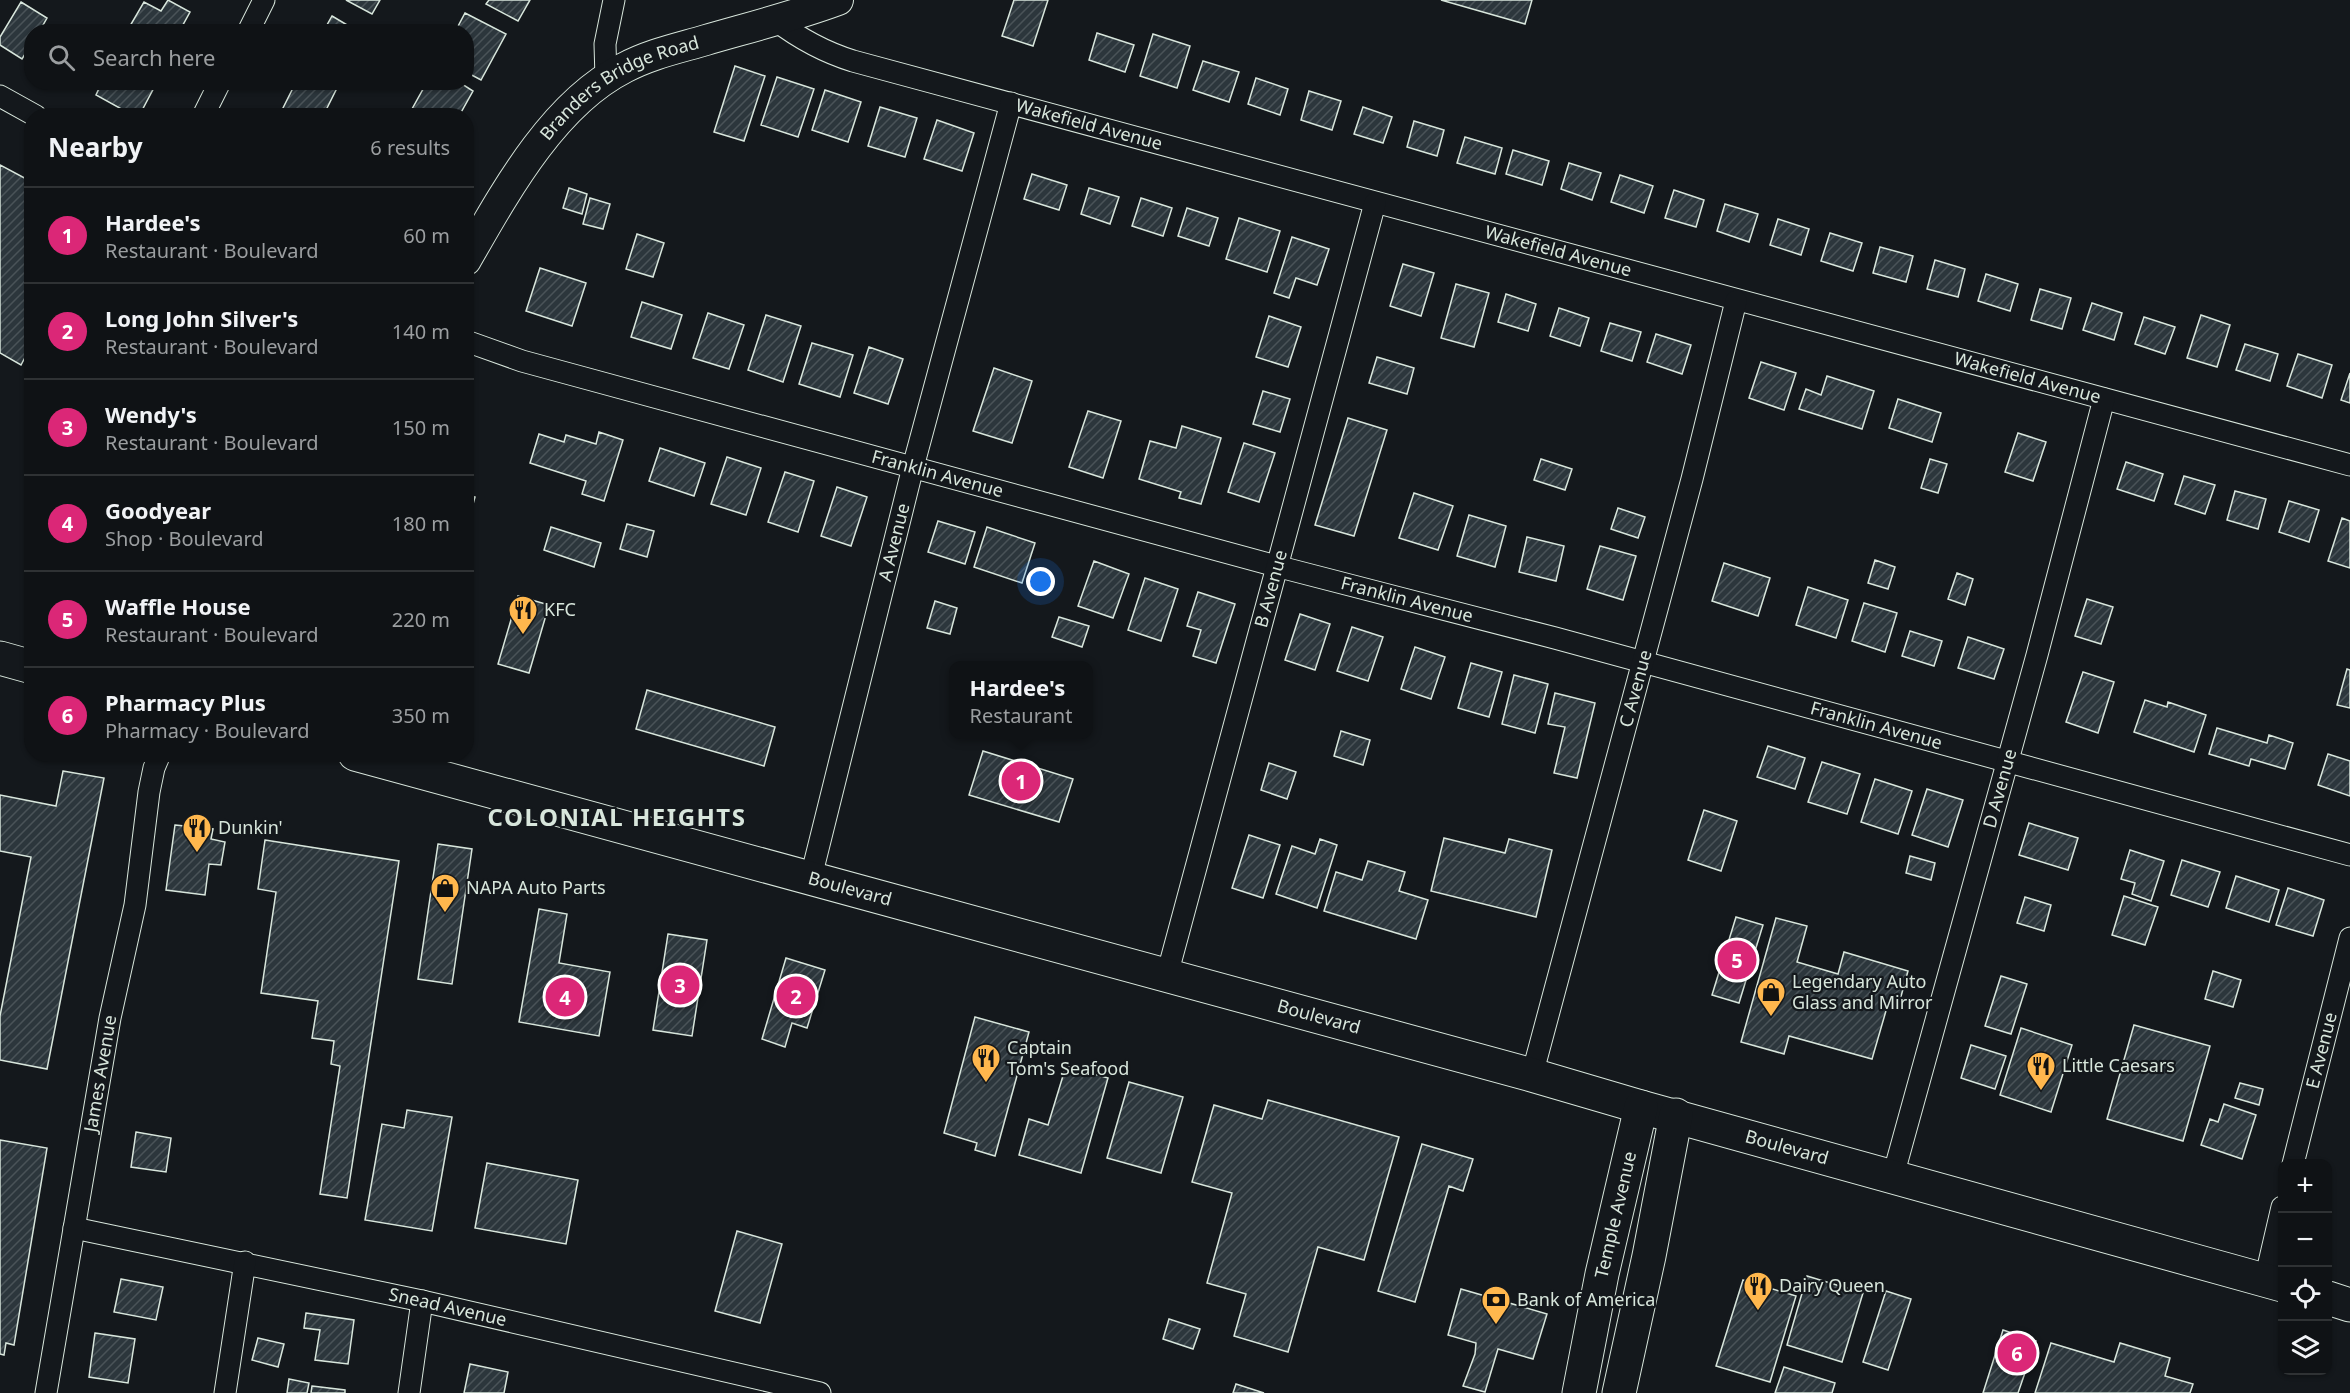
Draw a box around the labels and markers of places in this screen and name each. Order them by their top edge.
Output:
restaurant icon: KFC [507,594,539,636]
place label: KFC [544,597,576,621]
pin: 1 [1002,758,1040,804]
restaurant icon: Dunkin' [181,812,213,854]
place label: Dunkin' [218,815,283,839]
shop icon: NAPA Auto Parts [429,872,461,914]
place label: NAPA Auto Parts [466,875,606,899]
pin: 5 [1718,938,1756,982]
pin: 3 [660,962,700,1008]
place label: Legendary Auto Glass and Mirror [1792,969,1933,1014]
pin: 4 [546,974,584,1020]
pin: 2 [776,974,816,1018]
shop icon: Legendary Auto Glass and Mirror [1755,976,1787,1018]
place label: Captain Tom's Seafood [1007,1035,1129,1080]
restaurant icon: Captain Tom's Seafood [970,1042,1002,1084]
restaurant icon: Little Caesars [2025,1050,2057,1092]
place label: Little Caesars [2062,1053,2175,1077]
restaurant icon: Dairy Queen [1742,1270,1774,1312]
place label: Dairy Queen [1779,1273,1885,1297]
bank icon: Bank of America [1480,1284,1512,1326]
place label: Bank of America [1517,1287,1655,1311]
pin: 6 [1998,1330,2036,1376]

